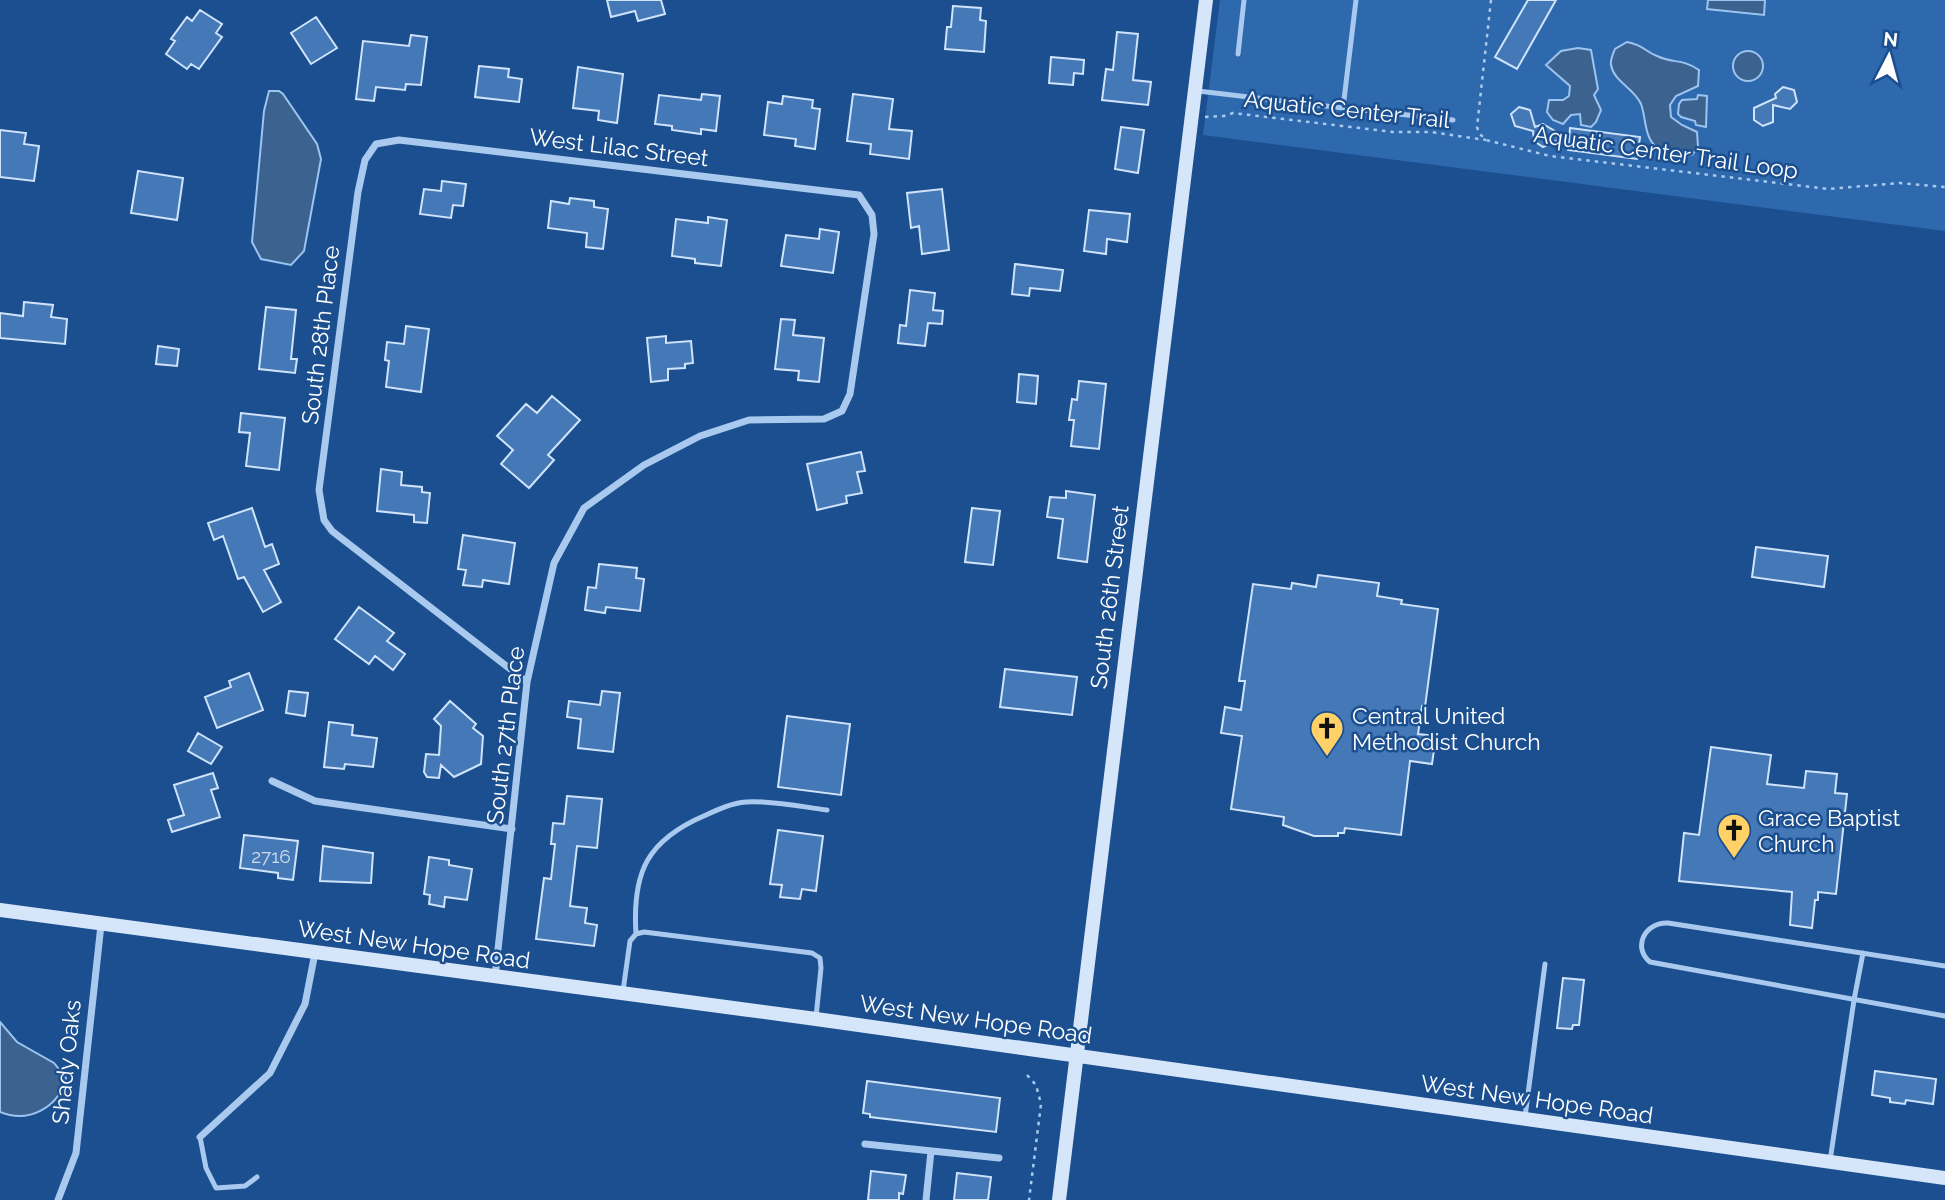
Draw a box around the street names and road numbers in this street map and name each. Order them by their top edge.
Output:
street label: Aquatic Center Trail [1243,85,1452,133]
street label: Aquatic Center Trail Loop [1532,120,1800,184]
street label: West Lilac Street [528,123,710,171]
street label: South 28th Place [296,244,344,426]
street label: South 26th Street [1084,503,1134,690]
street label: South 27th Place [481,645,529,825]
street label: West New Hope Road [296,914,532,974]
street label: West New Hope Road [858,989,1094,1049]
street label: Shady Oaks [46,998,86,1126]
street label: West New Hope Road [1419,1069,1655,1129]

